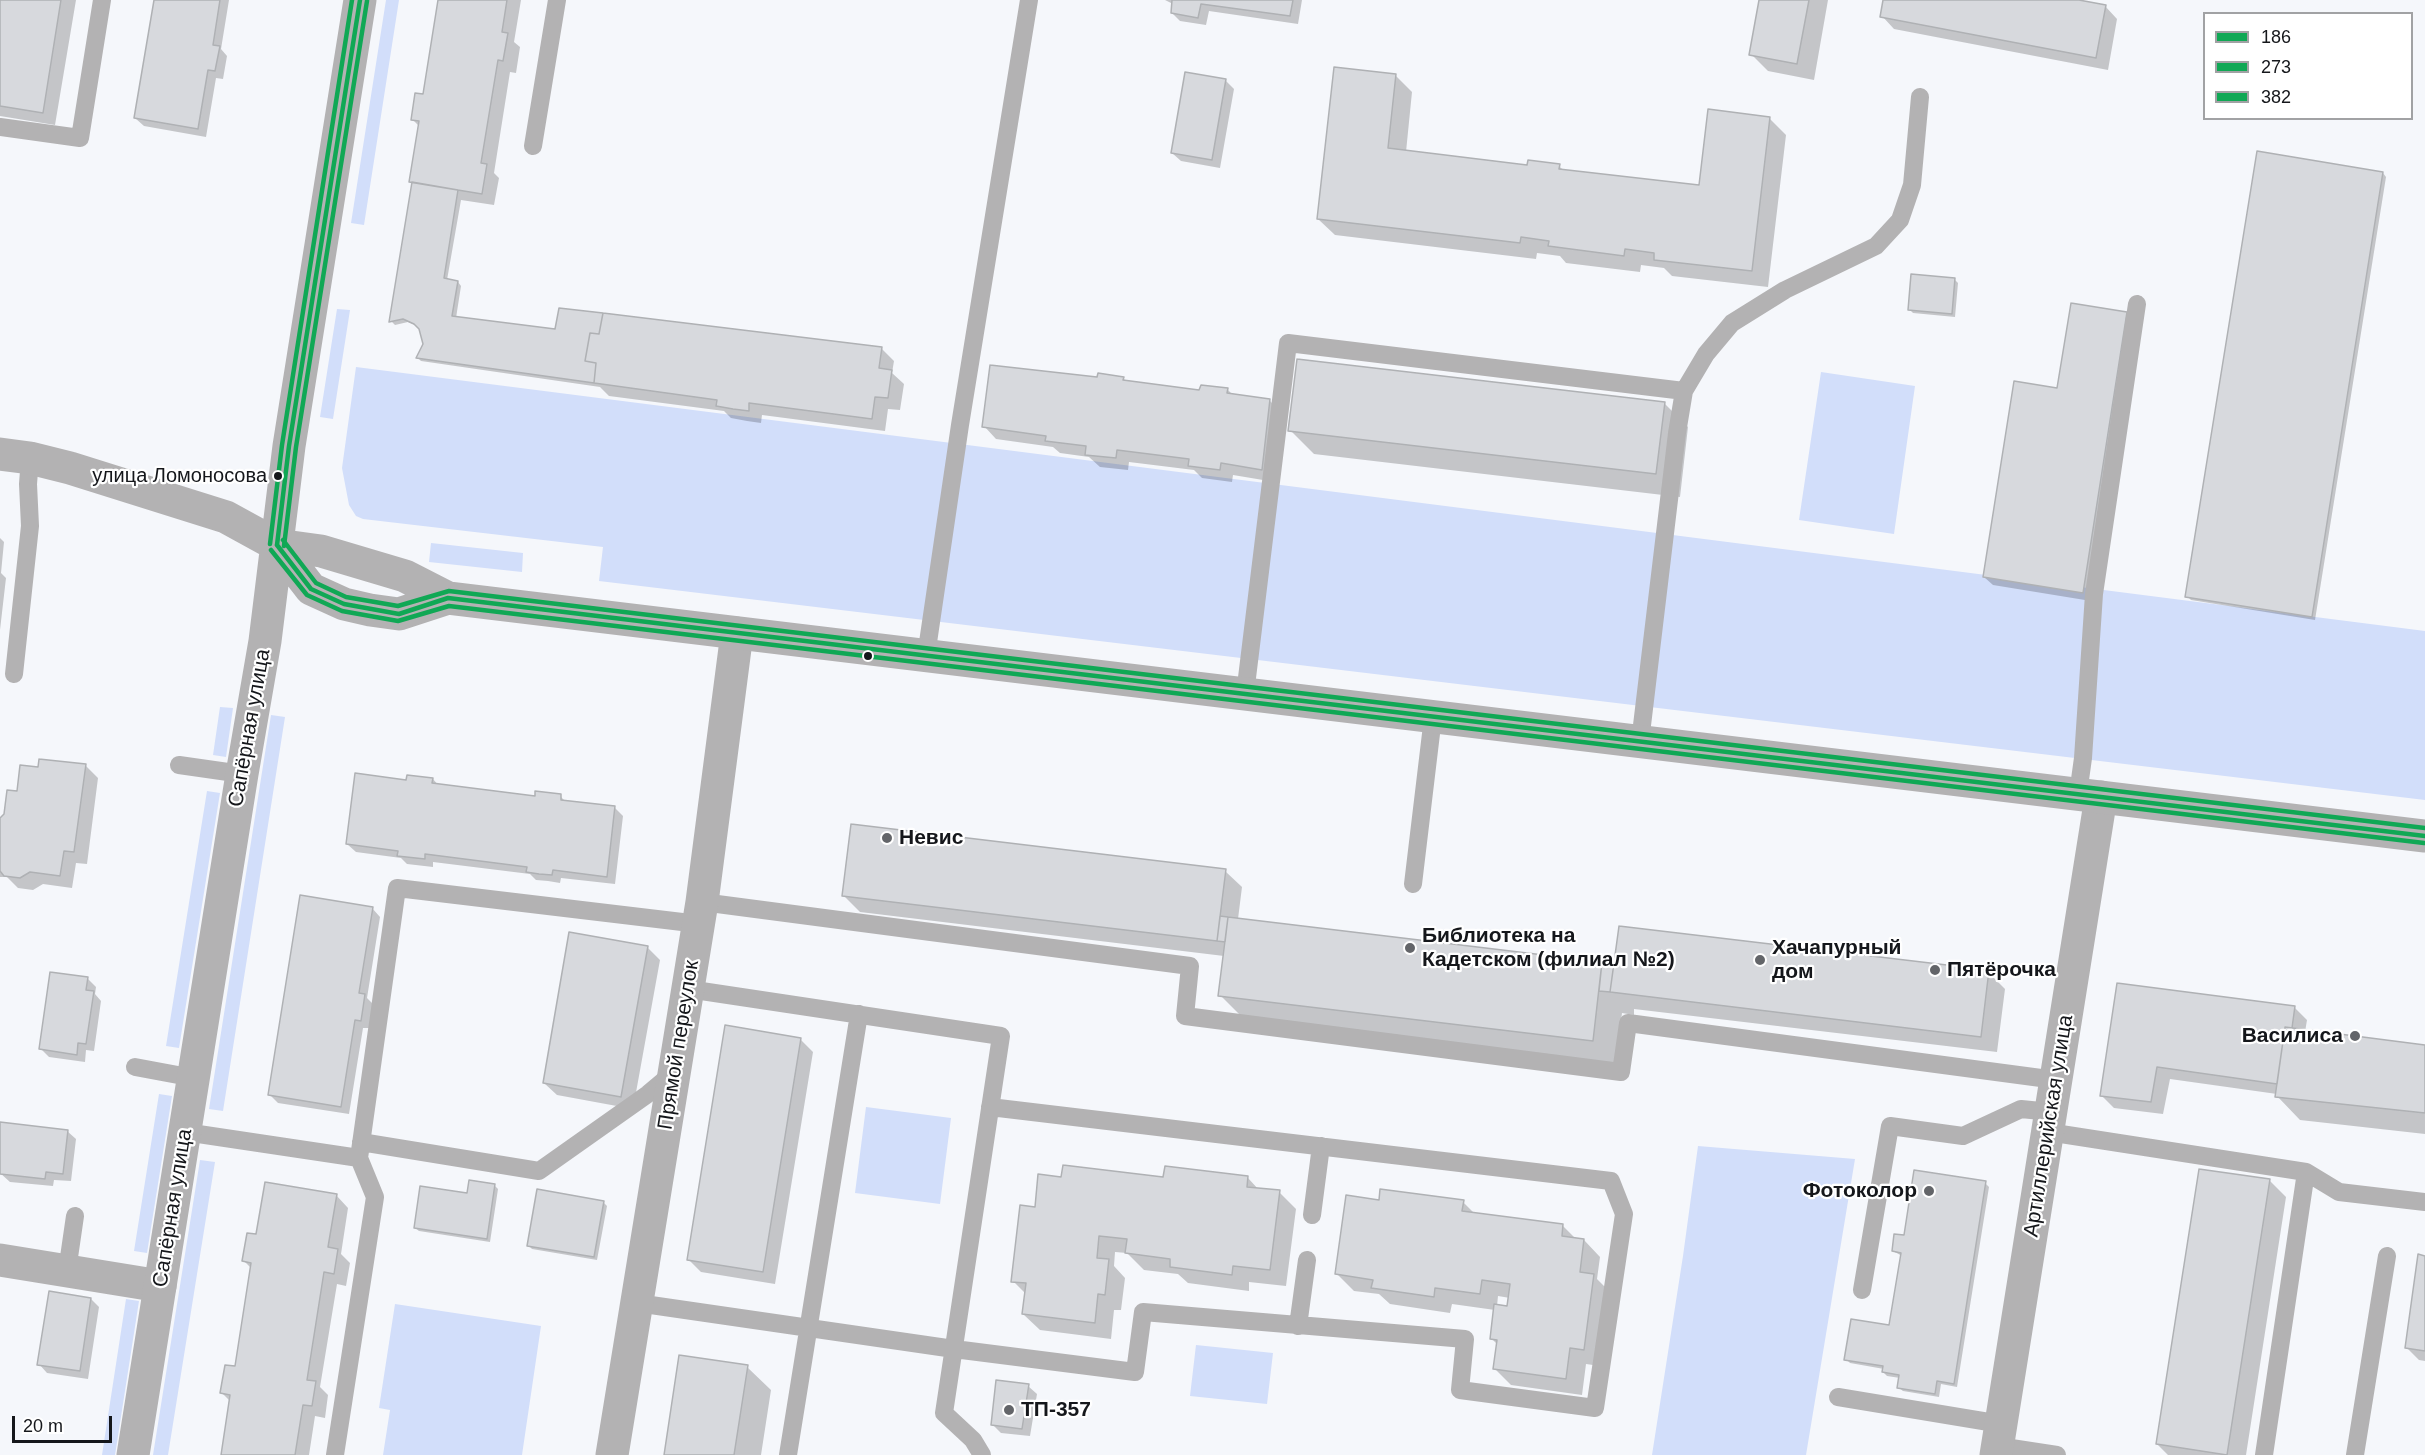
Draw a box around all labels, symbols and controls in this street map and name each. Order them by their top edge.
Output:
legend [2203,12,2413,120]
text: 186 [2261,27,2291,47]
text: 273 [2261,57,2291,77]
text: 382 [2261,87,2291,107]
place label: улица Ломоносова [92,464,267,488]
marker: улица Ломоносова [272,470,284,482]
street label: Сапёрная улица [224,647,276,809]
unlabelled marker [862,650,874,662]
place label: Невис [899,825,963,851]
marker: Невис [880,831,894,845]
place label: Библиотека на Кадетском (филиал №2) [1422,923,1675,973]
place label: Хачапурный дом [1772,935,1901,985]
marker: Библиотека на Кадетском (филиал №2) [1403,941,1417,955]
marker: Хачапурный дом [1753,953,1767,967]
place label: Пятёрочка [1947,957,2056,983]
street label: Прямой переулок [653,959,705,1131]
marker: Пятёрочка [1928,963,1942,977]
street label: Артиллерийская улица [2019,1013,2079,1239]
place label: Василиса [2242,1023,2343,1049]
marker: Василиса [2348,1029,2362,1043]
street label: Сапёрная улица [148,1127,198,1289]
place label: Фотоколор [1803,1178,1917,1204]
marker: Фотоколор [1922,1184,1936,1198]
place label: ТП-357 [1021,1397,1091,1423]
marker: ТП-357 [1002,1403,1016,1417]
scale bar [15,1404,116,1442]
text: 20 m [23,1416,63,1436]

